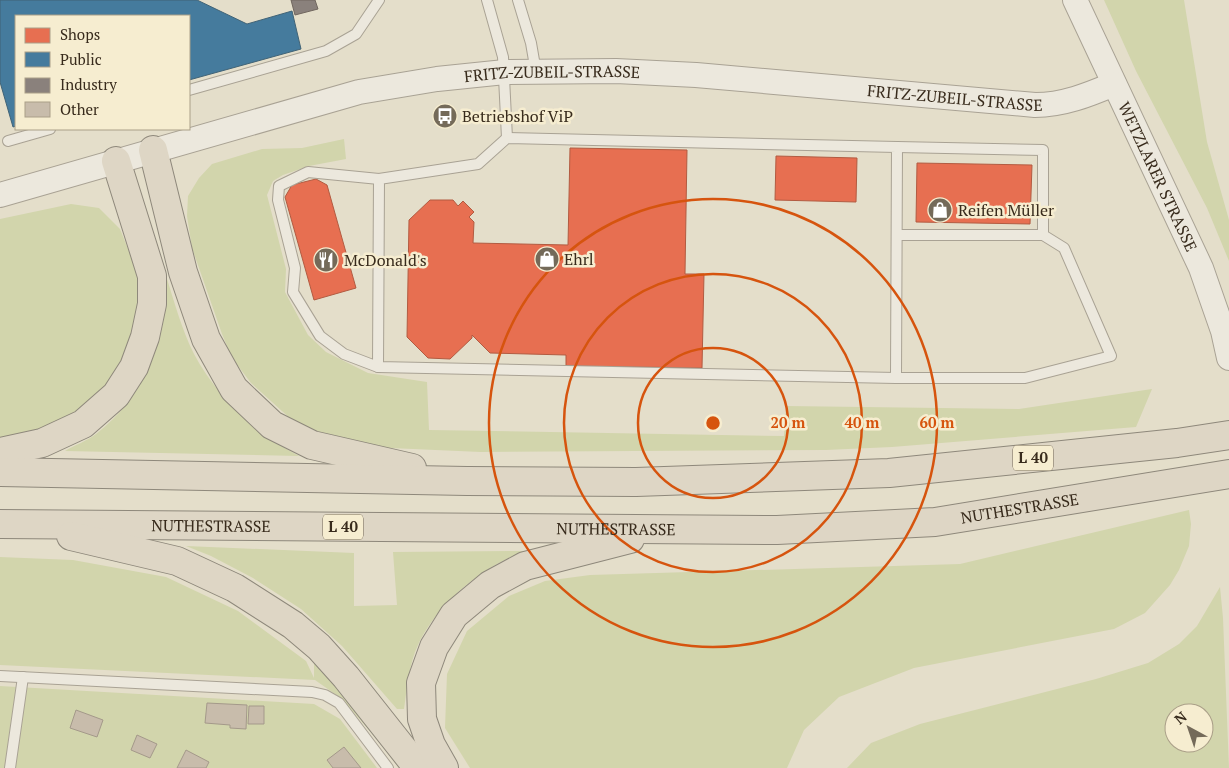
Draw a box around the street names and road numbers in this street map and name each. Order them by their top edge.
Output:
street label: FRITZ-ZUBEIL-STRASSE [463,60,641,87]
street label: FRITZ-ZUBEIL-STRASSE [866,79,1043,116]
street label: WETZLARER STRASSE [1113,98,1203,255]
road number: L 40 [1013,446,1053,470]
street label: NUTHESTRASSE [959,488,1080,529]
street label: NUTHESTRASSE [151,514,271,537]
road number: L 40 [323,514,363,540]
street label: NUTHESTRASSE [556,517,676,540]

